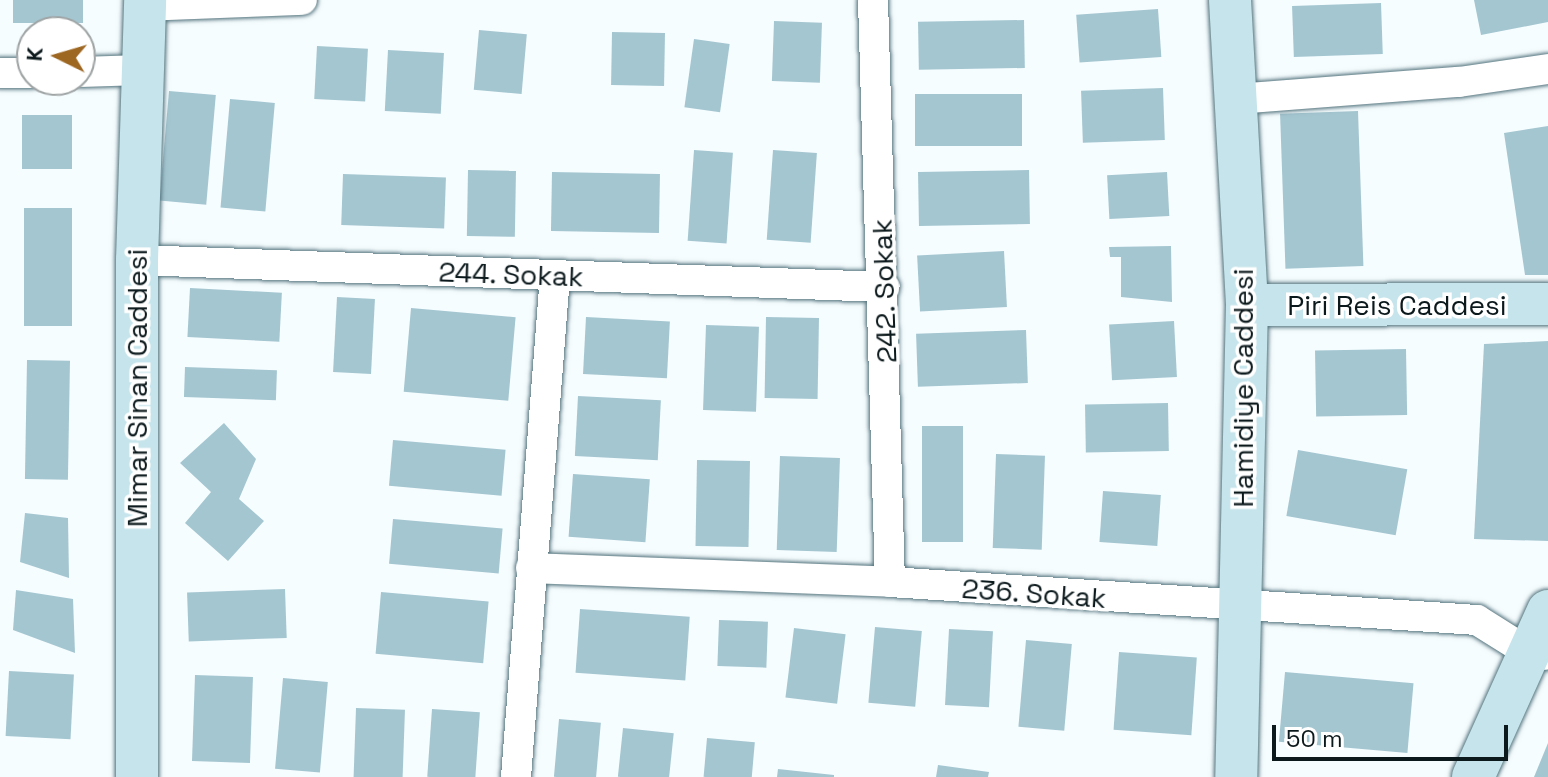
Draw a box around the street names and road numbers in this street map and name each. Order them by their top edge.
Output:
street label: 242. Sokak [865,218,903,364]
street label: Mimar Sinan Caddesi [120,249,154,527]
street label: 244. Sokak [438,255,584,293]
street label: Hamidiye Caddesi [1226,268,1260,508]
street label: Piri Reis Caddesi [1287,288,1507,322]
street label: 236. Sokak [960,571,1108,615]

